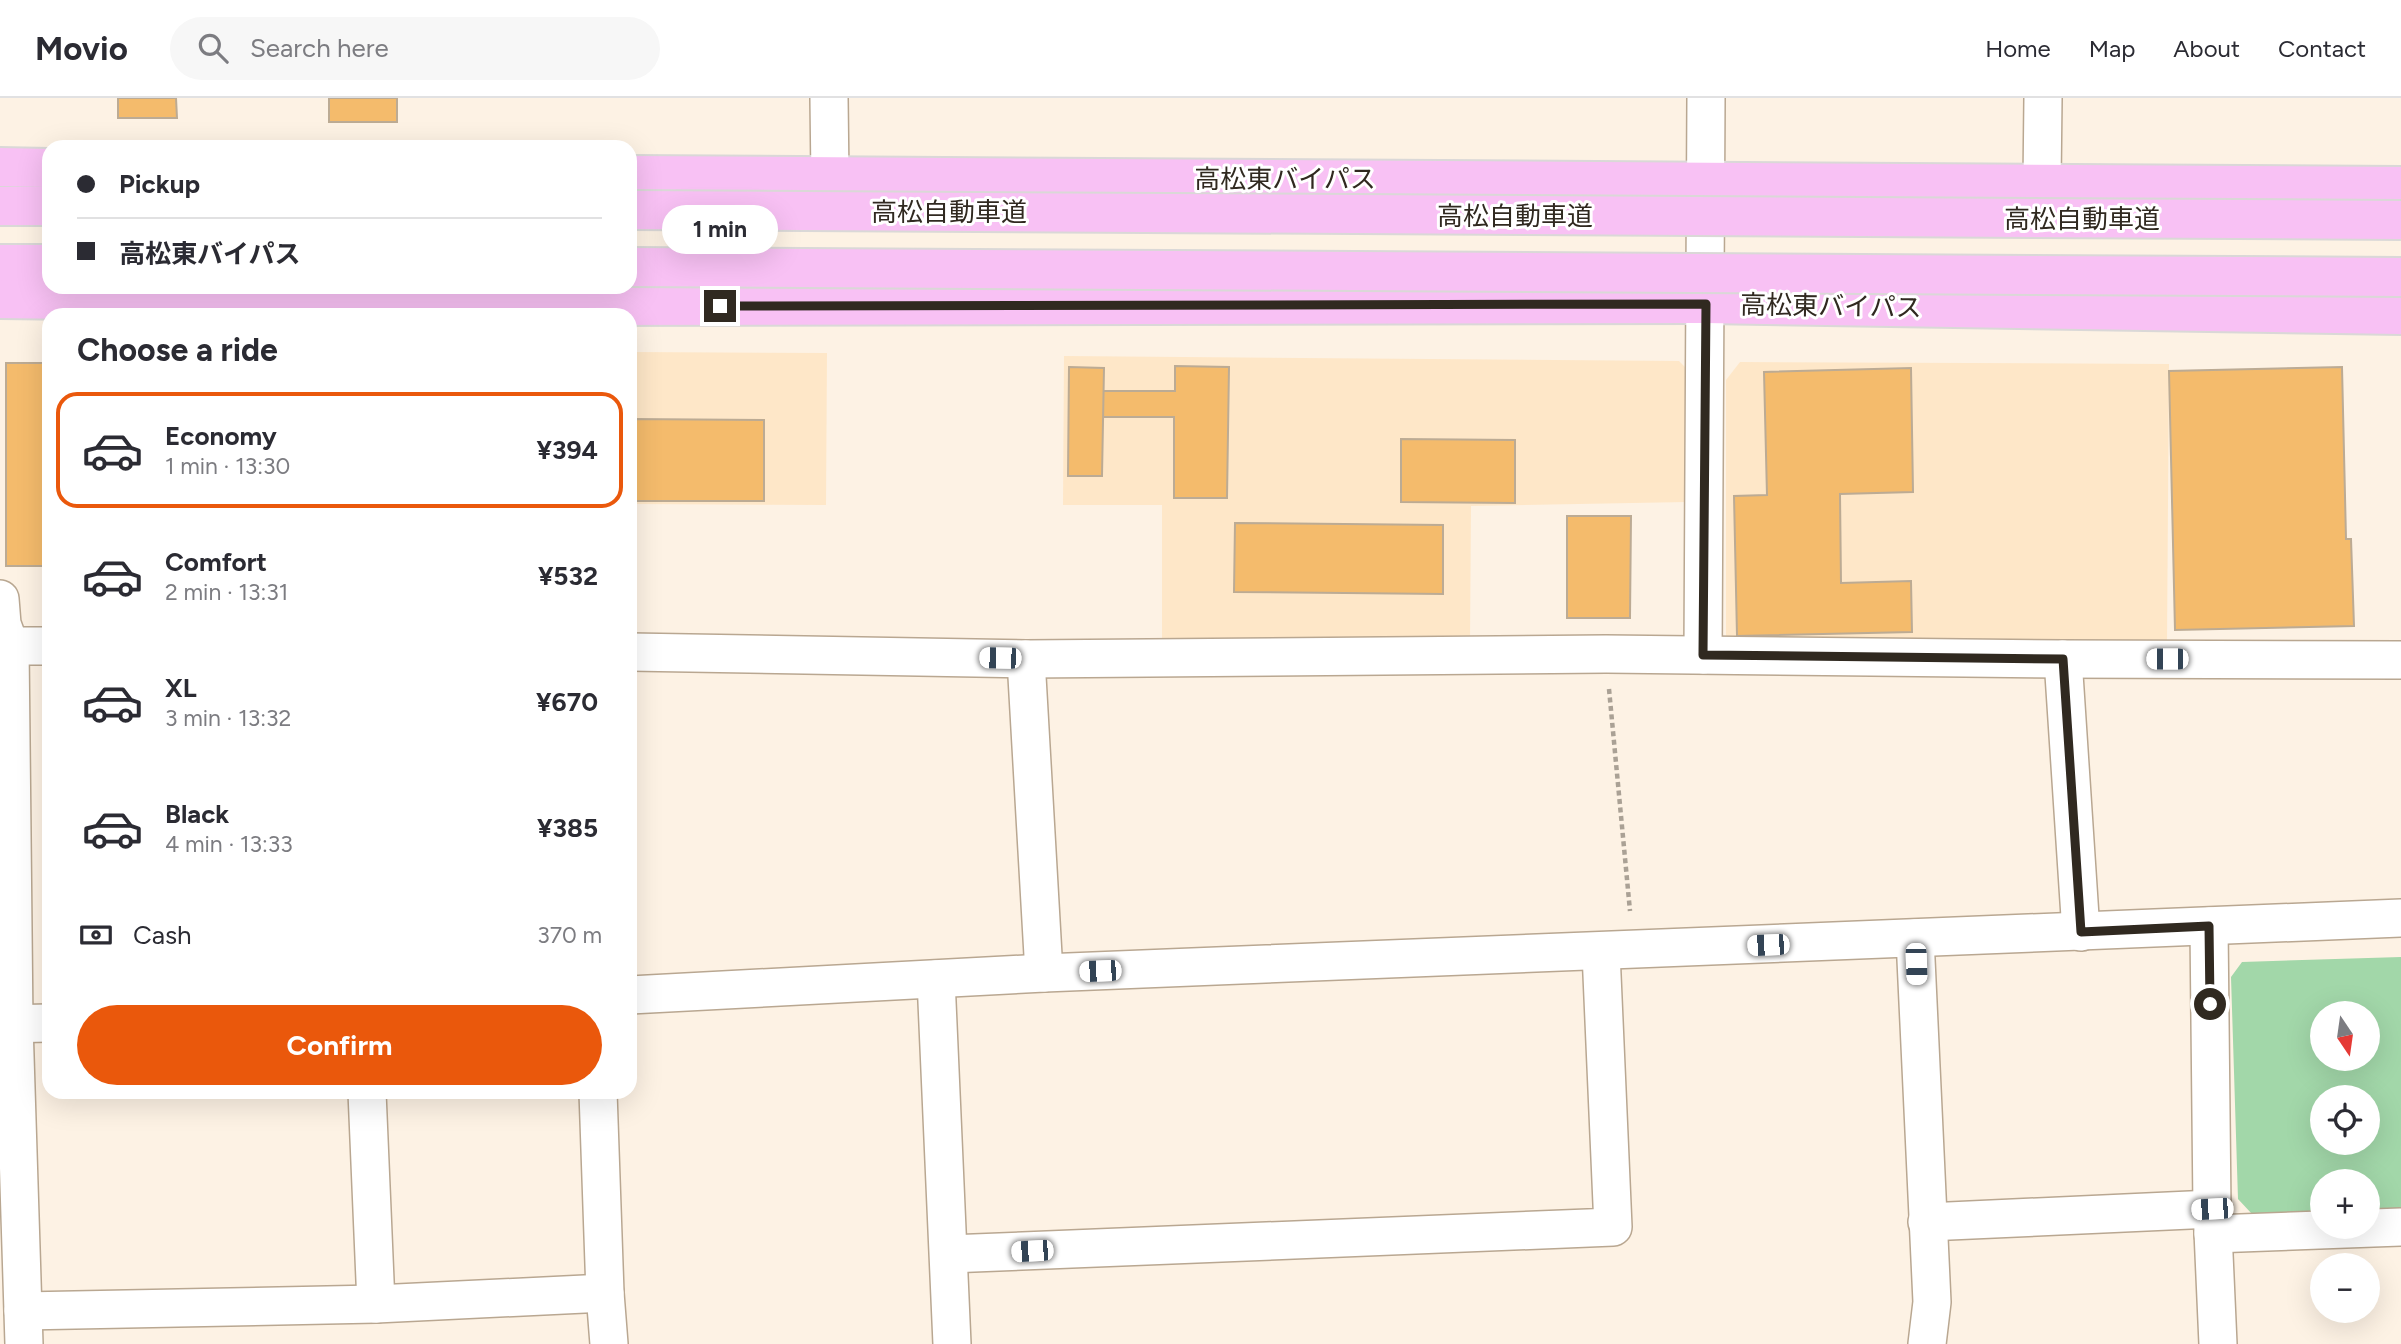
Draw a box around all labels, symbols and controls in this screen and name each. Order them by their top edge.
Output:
search box [170,17,660,80]
text: Movio [35,29,128,68]
icon: search [194,29,232,67]
text: Search here [250,32,389,64]
text: Home [1985,34,2051,63]
text: Map [2089,34,2135,63]
text: About [2173,34,2240,63]
text: Contact [2278,34,2366,63]
street label: 高松東バイパス [1194,163,1376,195]
text: Pickup [119,168,200,200]
street label: 高松自動車道 [871,196,1027,228]
street label: 高松自動車道 [1437,200,1593,232]
street label: 高松自動車道 [2004,203,2160,235]
callout: 1 min [662,204,778,254]
text: 1 min [693,215,747,243]
text: 高松東バイパス [119,238,300,270]
street label: 高松東バイパス [1740,288,1922,324]
route end [704,290,736,322]
text: Choose a ride [77,331,278,369]
icon: car [81,419,144,482]
text: Economy [165,420,277,452]
text: ¥394 [537,434,598,466]
text: 1 min · 13:30 [165,452,290,480]
icon: car [81,545,144,608]
text: Comfort [165,546,267,578]
text: ¥532 [538,560,598,592]
text: 2 min · 13:31 [165,578,288,606]
car [979,647,1022,669]
car [2147,649,2189,670]
icon: car [81,671,144,734]
text: XL [165,672,197,704]
text: ¥670 [536,686,598,718]
text: 3 min · 13:32 [165,704,291,732]
icon: car [81,797,144,860]
text: Black [165,798,229,830]
text: ¥385 [537,812,598,844]
text: 4 min · 13:33 [165,830,293,858]
icon: cash [77,916,115,954]
text: Cash [133,919,192,951]
text: 370 m [537,921,602,949]
car [1747,934,1790,956]
car [1905,943,1928,985]
car [1079,960,1122,982]
route start [2194,988,2226,1020]
north arrow [2310,1001,2380,1071]
map controls [2310,1001,2380,1323]
button: Confirm [77,1005,602,1085]
button: locate [2310,1085,2380,1155]
button: + [2310,1169,2380,1239]
car [2191,1197,2234,1221]
car [1011,1239,1054,1263]
button: − [2310,1253,2380,1323]

